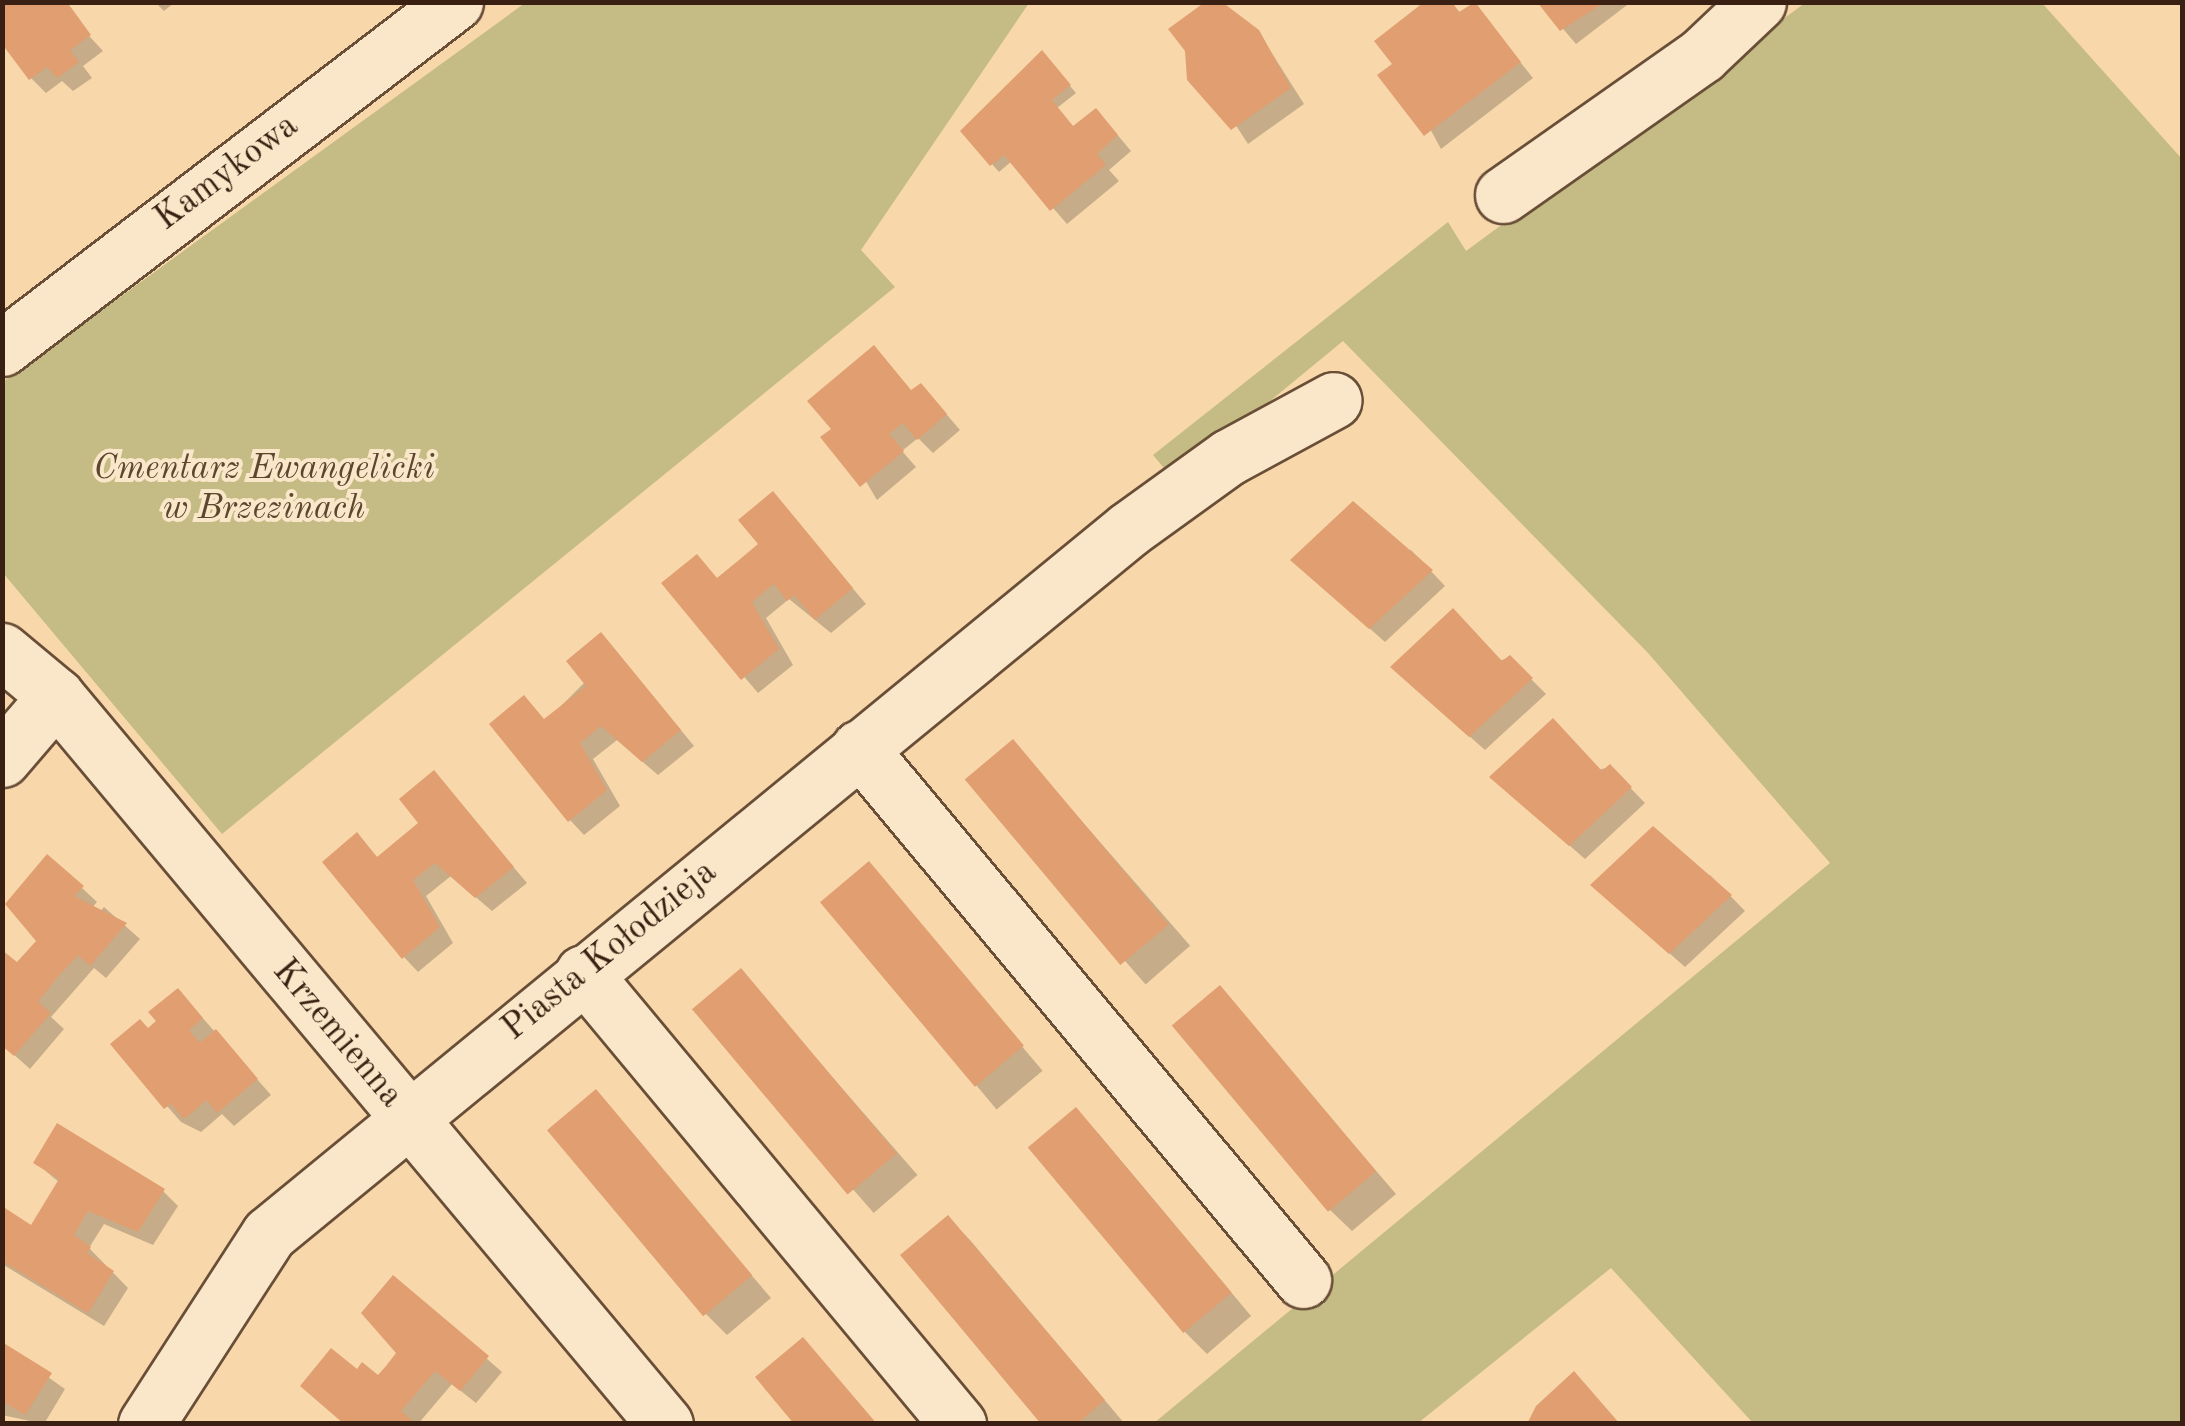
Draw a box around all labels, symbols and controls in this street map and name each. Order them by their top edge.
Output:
street label: Kamykowa [147,106,307,240]
park label: Cmentarz Ewangelicki w Brzezinach [93,448,435,530]
street label: Piasta Kołodzieja [494,852,726,1050]
street label: Krzemienna [263,951,411,1117]

